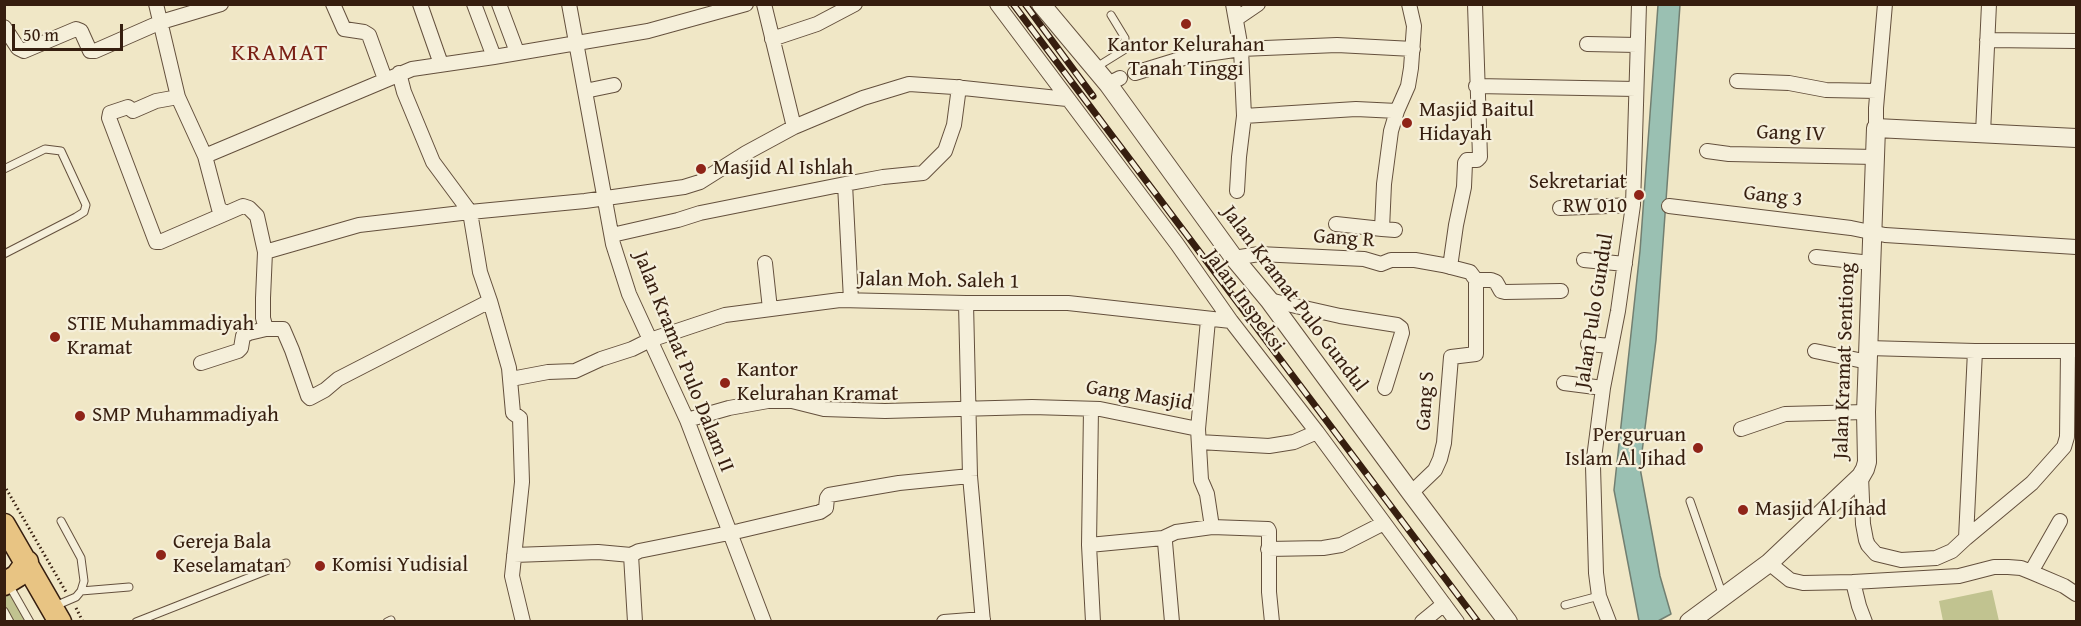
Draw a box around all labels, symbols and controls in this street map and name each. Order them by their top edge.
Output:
scale bar [15,12,126,50]
marker: Kantor Kelurahan Tanah Tinggi [1179,17,1193,31]
text: 50 m [23,21,59,48]
place label: Kantor Kelurahan Tanah Tinggi [1108,33,1264,83]
district label: KRAMAT [231,40,329,68]
place label: Masjid Baitul Hidayah [1419,98,1534,148]
marker: Masjid Baitul Hidayah [1400,116,1414,130]
street label: Gang IV [1756,120,1826,148]
place label: Masjid Al Ishlah [713,156,853,182]
marker: Masjid Al Ishlah [694,162,708,176]
place label: Sekretariat RW 010 [1529,170,1627,220]
street label: Gang 3 [1742,181,1804,213]
marker: Sekretariat RW 010 [1632,188,1646,202]
street label: Jalan Kramat Pulo Gundul [1216,201,1372,397]
street label: Gang R [1313,224,1375,254]
street label: Jalan Pulo Gundul [1570,232,1620,390]
street label: Jalan Inspeksi [1198,244,1290,358]
street label: Jalan Kramat Pulo Dalam II [627,248,739,476]
street label: Jalan Kramat Sentiong [1829,262,1861,460]
street label: Jalan Moh. Saleh 1 [858,267,1020,295]
place label: STIE Muhammadiyah Kramat [67,312,254,362]
marker: STIE Muhammadiyah Kramat [48,330,62,344]
place label: Kantor Kelurahan Kramat [737,358,898,408]
street label: Gang S [1411,370,1441,432]
street label: Gang Masjid [1084,375,1194,417]
marker: Kantor Kelurahan Kramat [718,376,732,390]
place label: SMP Muhammadiyah [92,403,279,429]
marker: SMP Muhammadiyah [73,409,87,423]
place label: Perguruan Islam Al Jihad [1565,423,1686,473]
marker: Perguruan Islam Al Jihad [1691,441,1705,455]
place label: Masjid Al Jihad [1755,497,1887,523]
marker: Masjid Al Jihad [1736,503,1750,517]
place label: Gereja Bala Keselamatan [173,530,286,580]
marker: Gereja Bala Keselamatan [154,548,168,562]
place label: Komisi Yudisial [332,553,468,579]
marker: Komisi Yudisial [313,559,327,573]

